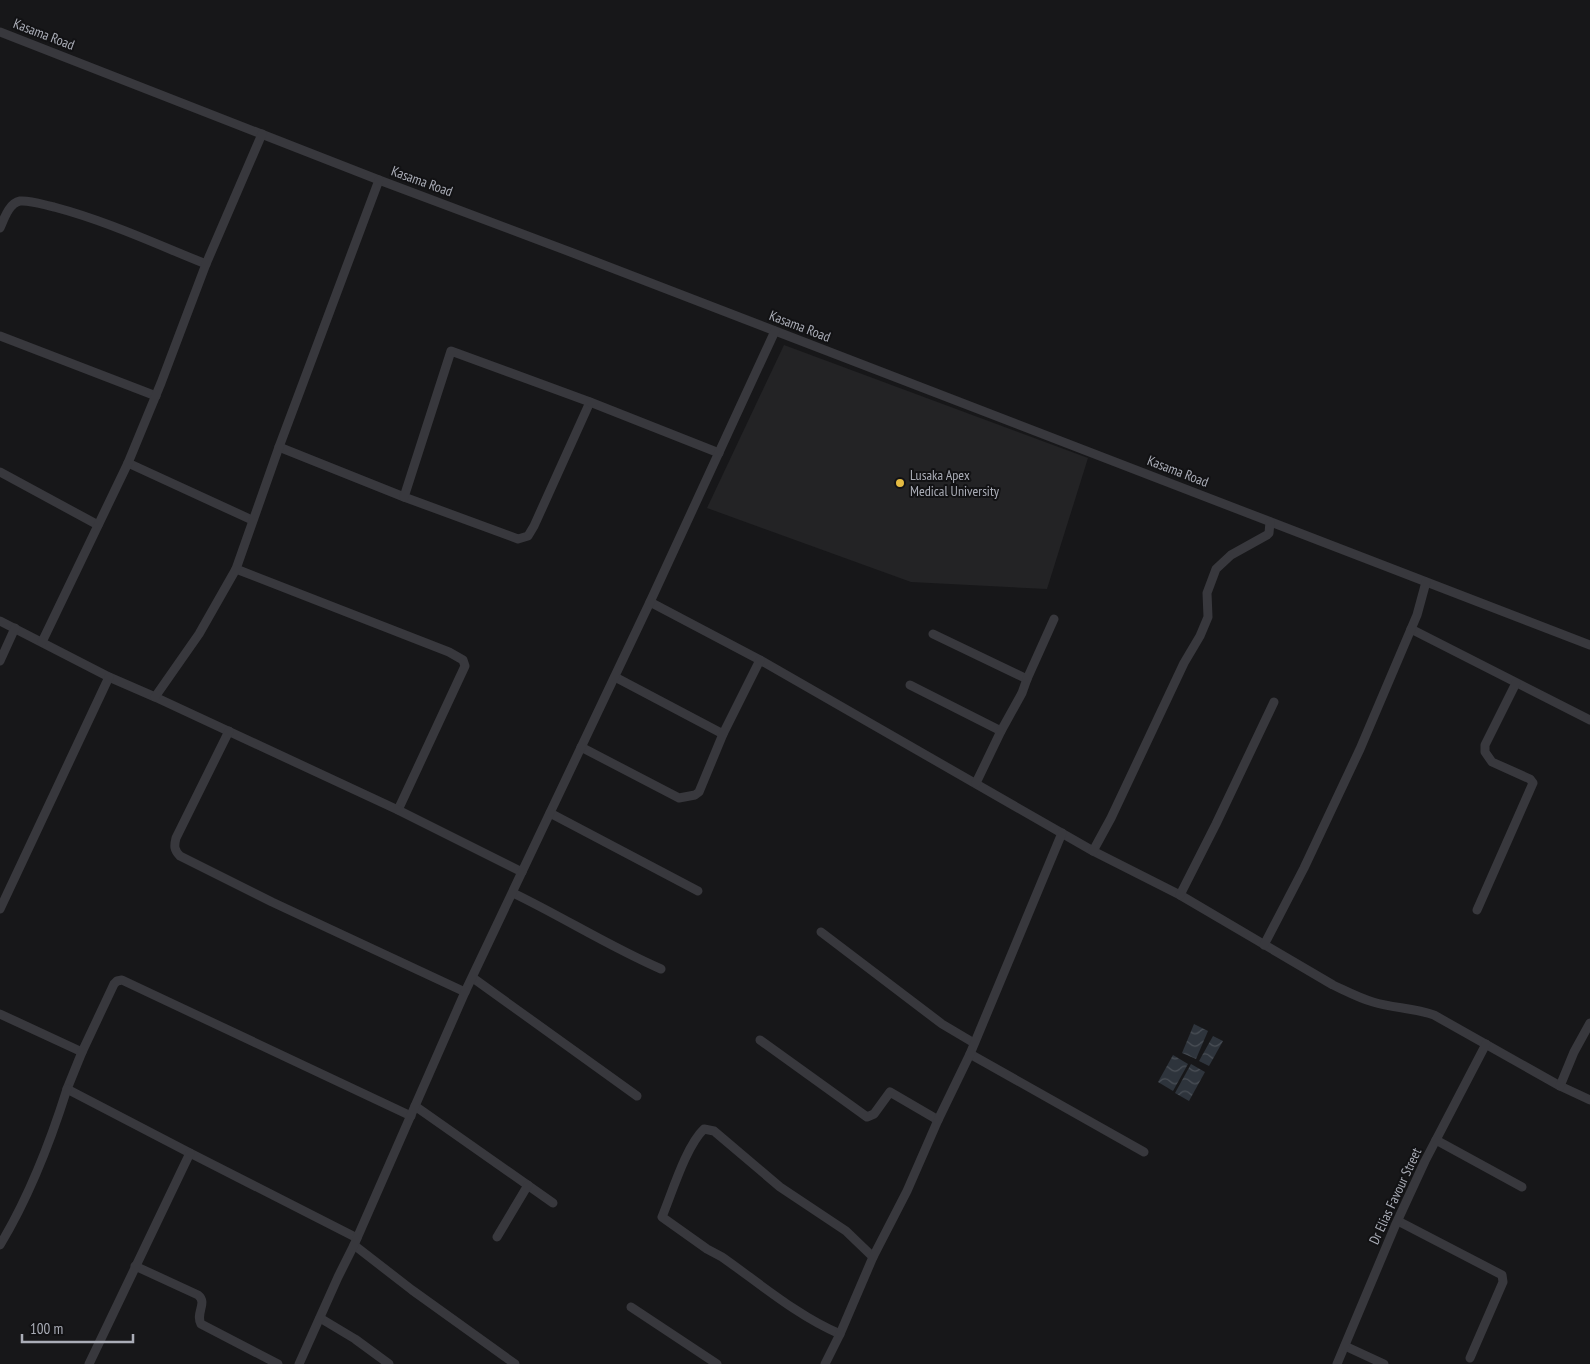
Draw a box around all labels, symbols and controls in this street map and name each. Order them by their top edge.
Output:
street label: Kasama Road [11,14,77,54]
street label: Kasama Road [389,162,455,200]
street label: Kasama Road [767,306,833,346]
street label: Kasama Road [1145,451,1211,491]
place label: Lusaka Apex Medical University [910,466,1000,500]
marker: Lusaka Apex Medical University [894,477,906,489]
street label: Dr Elias Favour Street [1365,1145,1425,1247]
scale bar [22,1312,134,1344]
text: 100 m [30,1319,63,1338]

